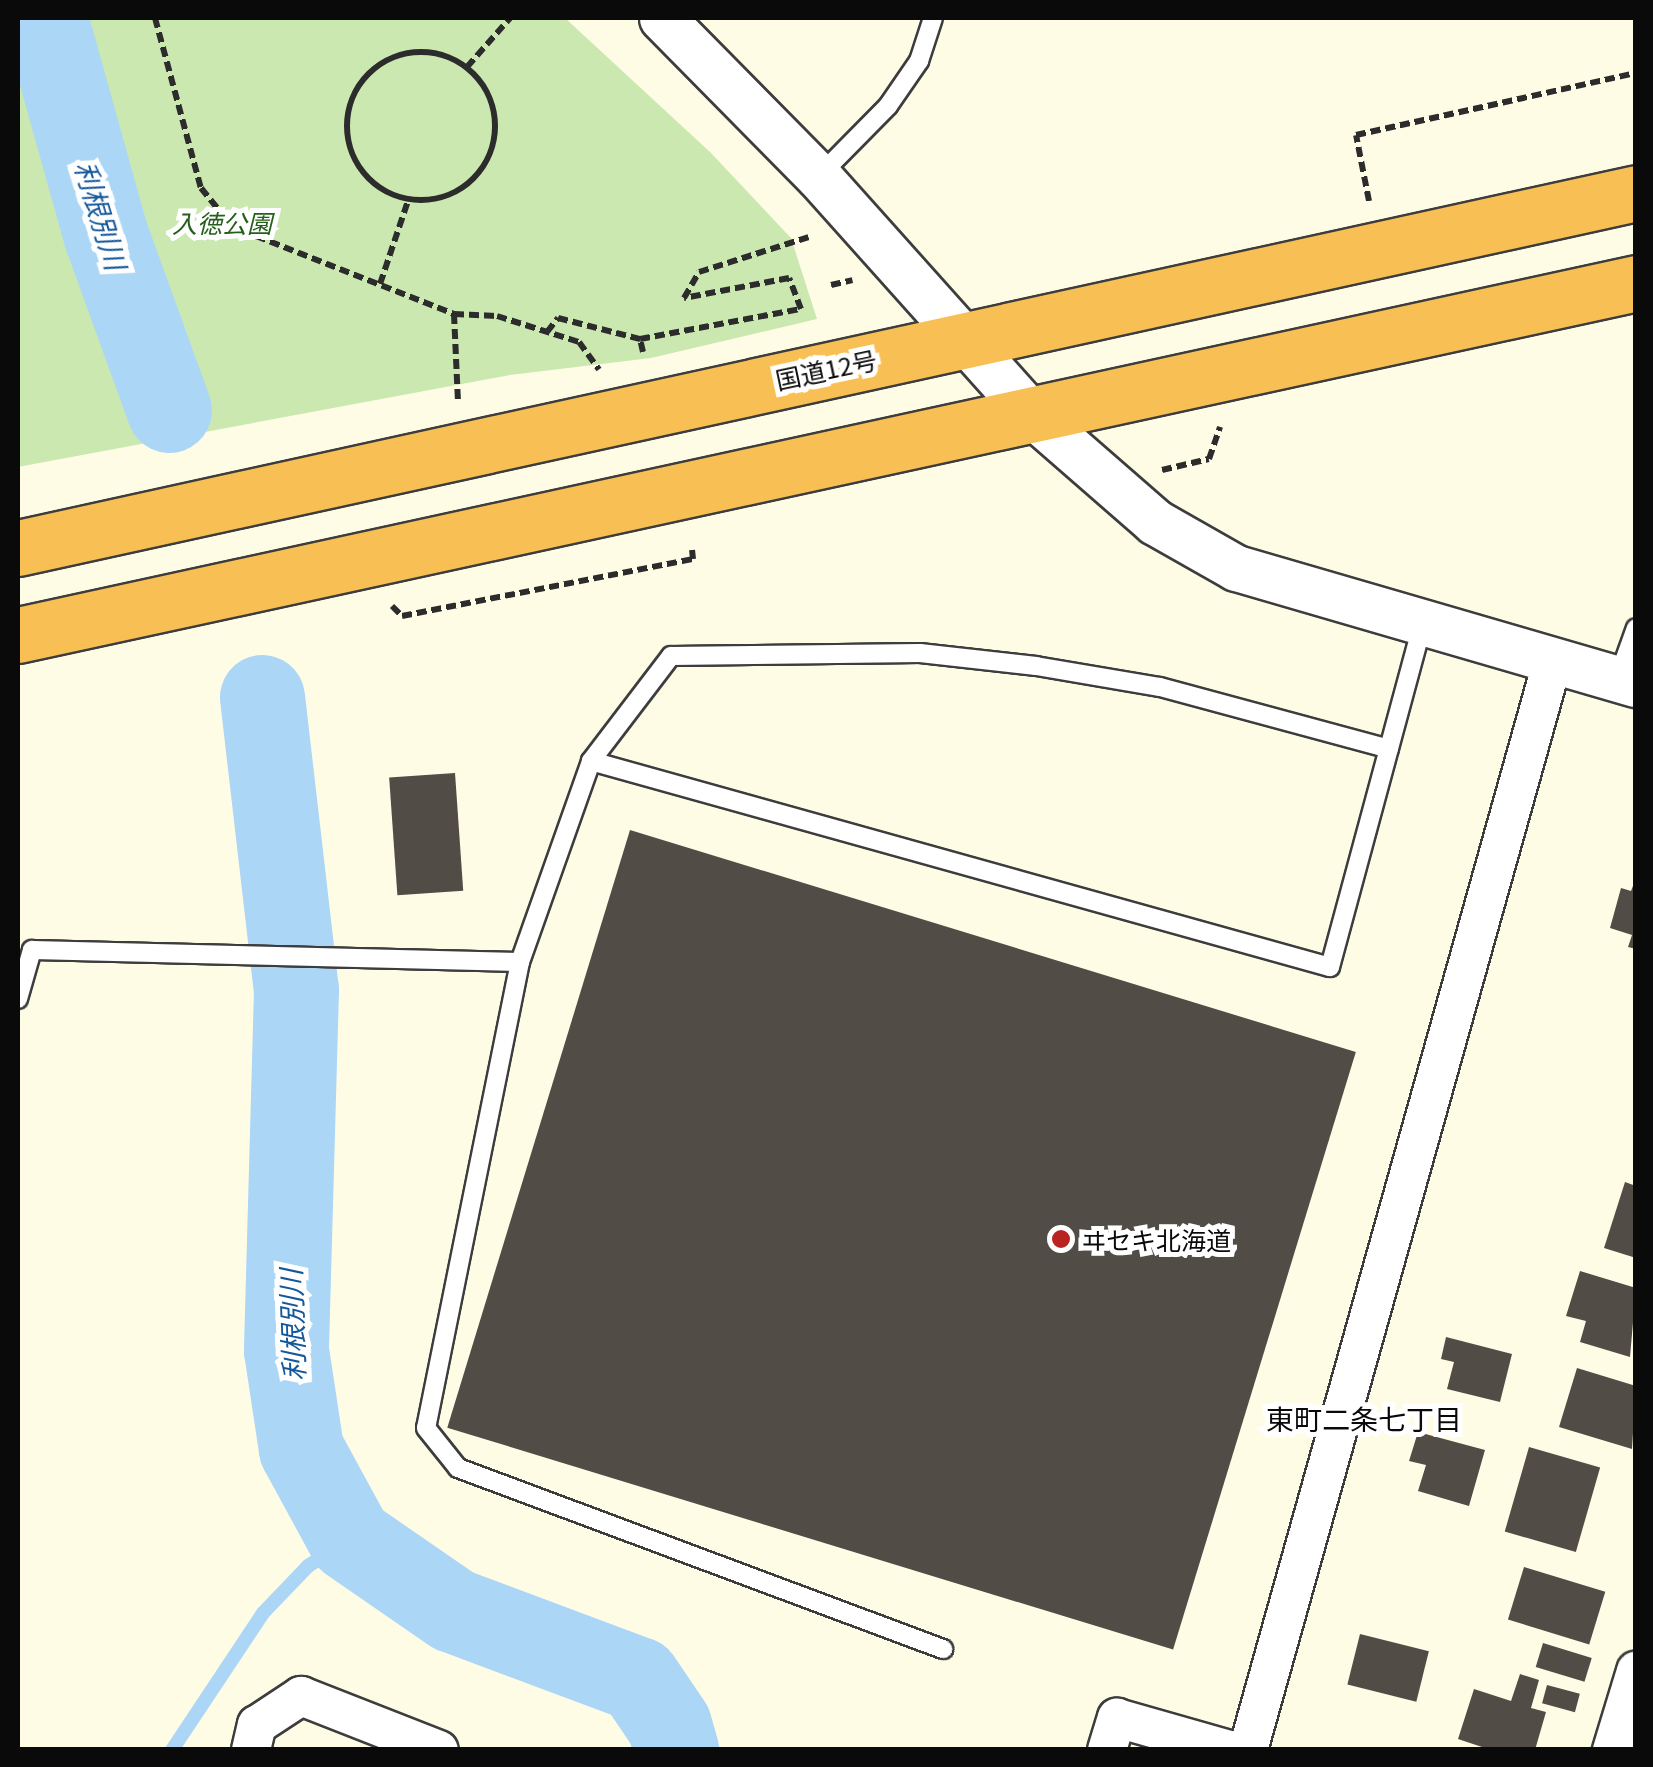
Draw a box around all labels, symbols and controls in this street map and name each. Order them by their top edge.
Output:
water label: 利根別川 [70,157,134,273]
park label: 入徳公園 [172,207,272,237]
street label: 国道12号 [773,344,879,394]
place label: ヰセキ北海道 [1081,1224,1231,1254]
marker: ヰセキ北海道 [1050,1228,1072,1250]
water label: 利根別川 [272,1268,310,1382]
district label: 東町二条七丁目 [1266,1401,1462,1435]

